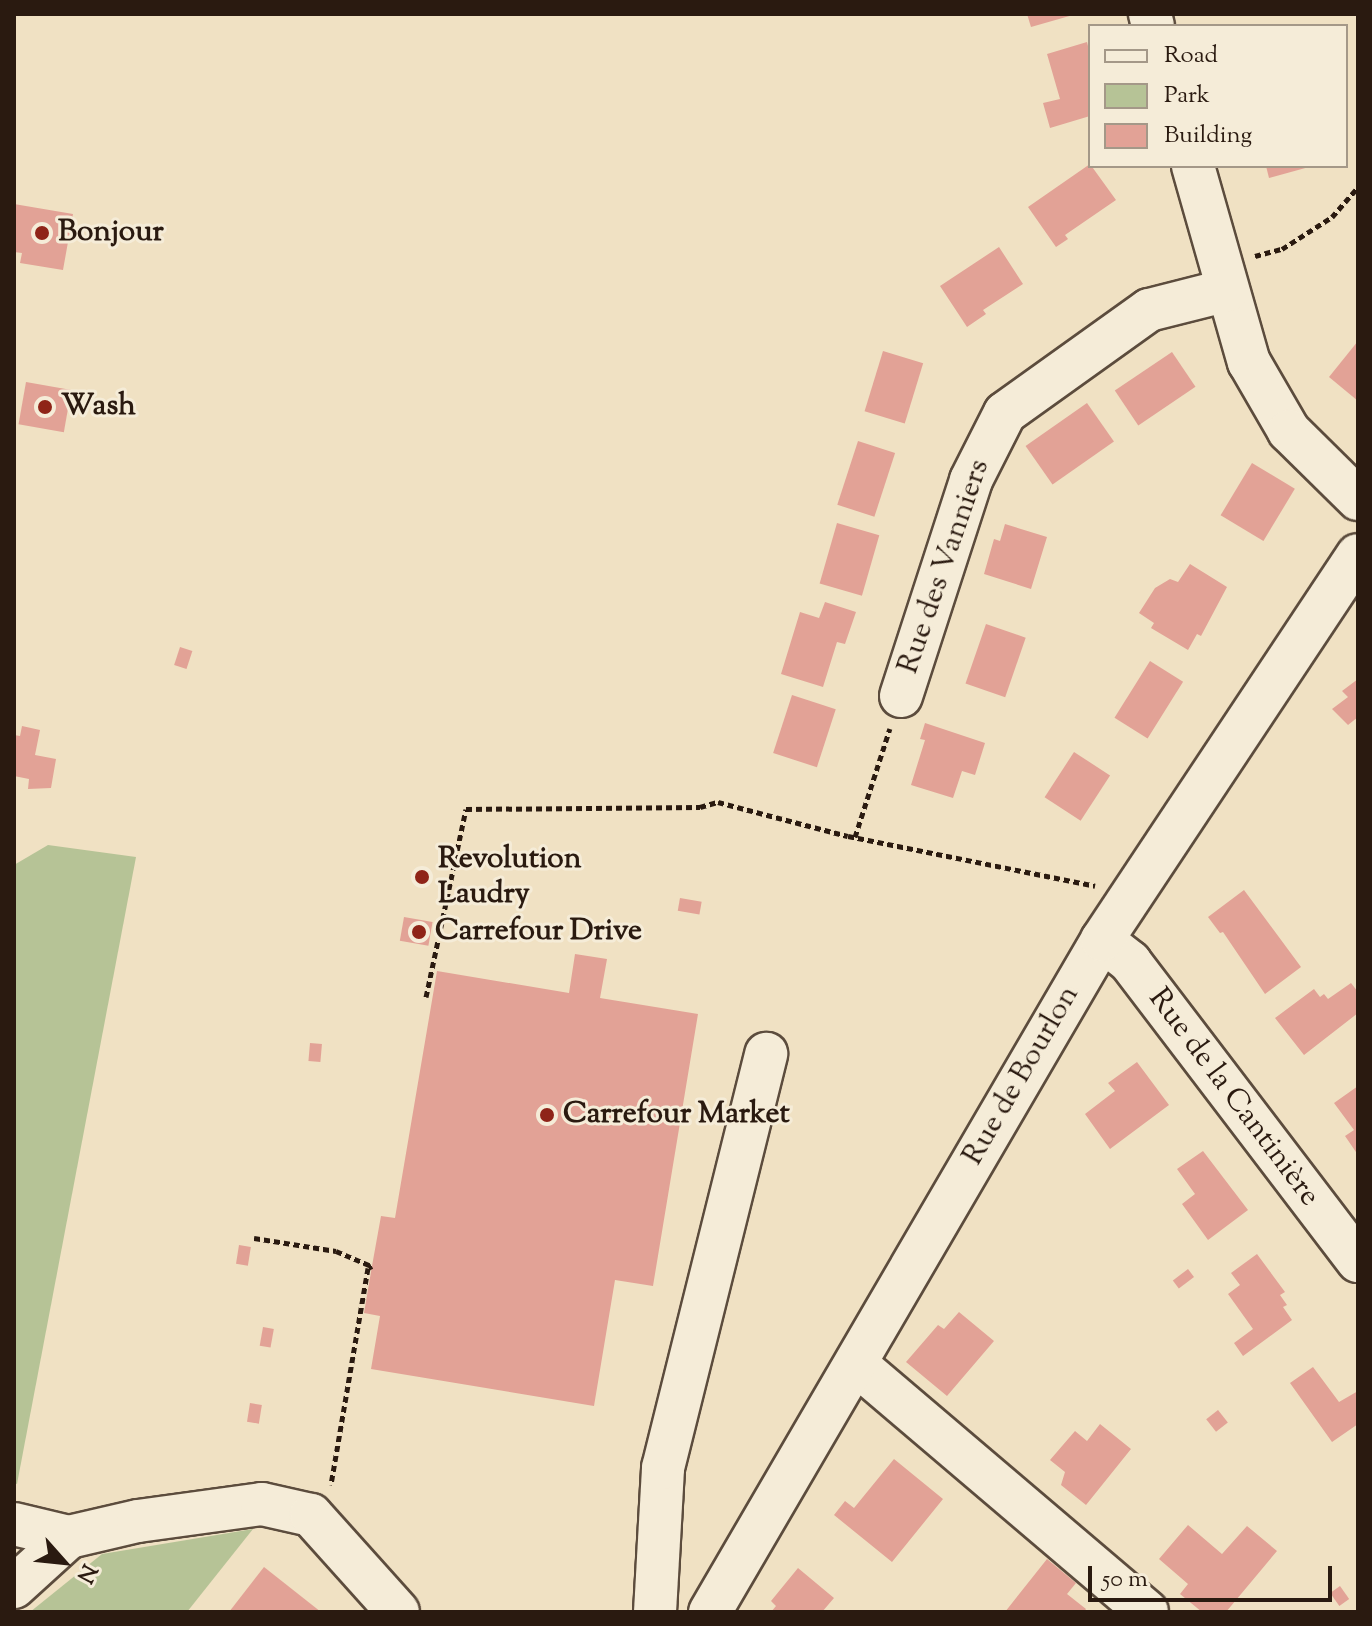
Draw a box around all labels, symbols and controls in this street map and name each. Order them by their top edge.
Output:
legend [1088,24,1348,168]
text: Road [1164,39,1218,73]
text: Park [1164,79,1210,113]
text: Building [1164,119,1252,153]
place label: Bonjour [58,215,164,251]
marker: Bonjour [33,224,51,242]
place label: Wash [61,389,136,425]
marker: Wash [36,398,54,416]
street label: Rue des Vanniers [891,455,999,679]
place label: Revolution Laudry [438,842,581,912]
marker: Revolution Laudry [413,868,431,886]
place label: Carrefour Drive [435,914,642,950]
marker: Carrefour Drive [410,923,428,941]
street label: Rue de Bourlon [956,980,1088,1172]
street label: Rue de la Cantinière [1139,982,1327,1214]
place label: Carrefour Market [563,1097,790,1133]
marker: Carrefour Market [538,1106,556,1124]
north arrow [24,1522,104,1602]
scale bar [1092,1550,1336,1600]
text: N [67,1558,104,1588]
text: 50 m [1102,1563,1148,1597]

